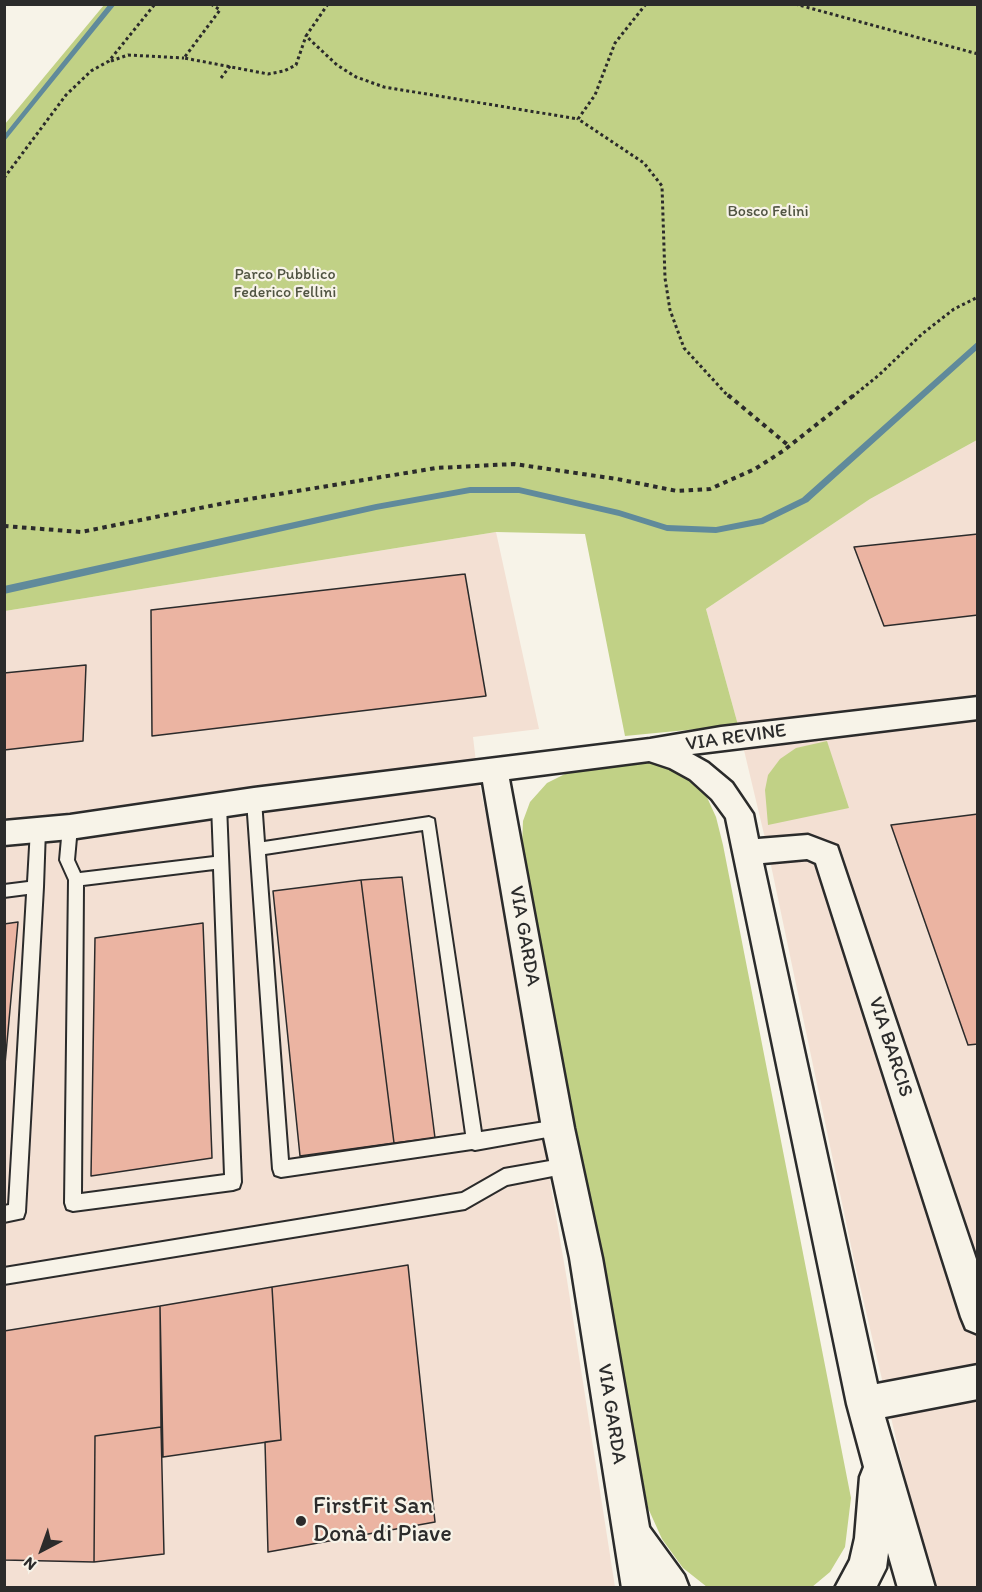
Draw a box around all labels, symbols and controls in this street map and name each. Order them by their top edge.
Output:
park label: Bosco Felini [727,202,809,222]
park label: Parco Pubblico Federico Fellini [234,265,336,303]
street label: VIA REVINE [684,719,788,757]
street label: VIA GARDA [503,884,545,988]
street label: VIA BARCIS [863,994,917,1100]
street label: VIA GARDA [591,1362,631,1466]
place label: FirstFit San Donà di Piave [313,1493,452,1549]
marker: FirstFit San Donà di Piave [294,1514,308,1528]
north arrow [12,1520,72,1580]
text: N [20,1553,40,1575]

